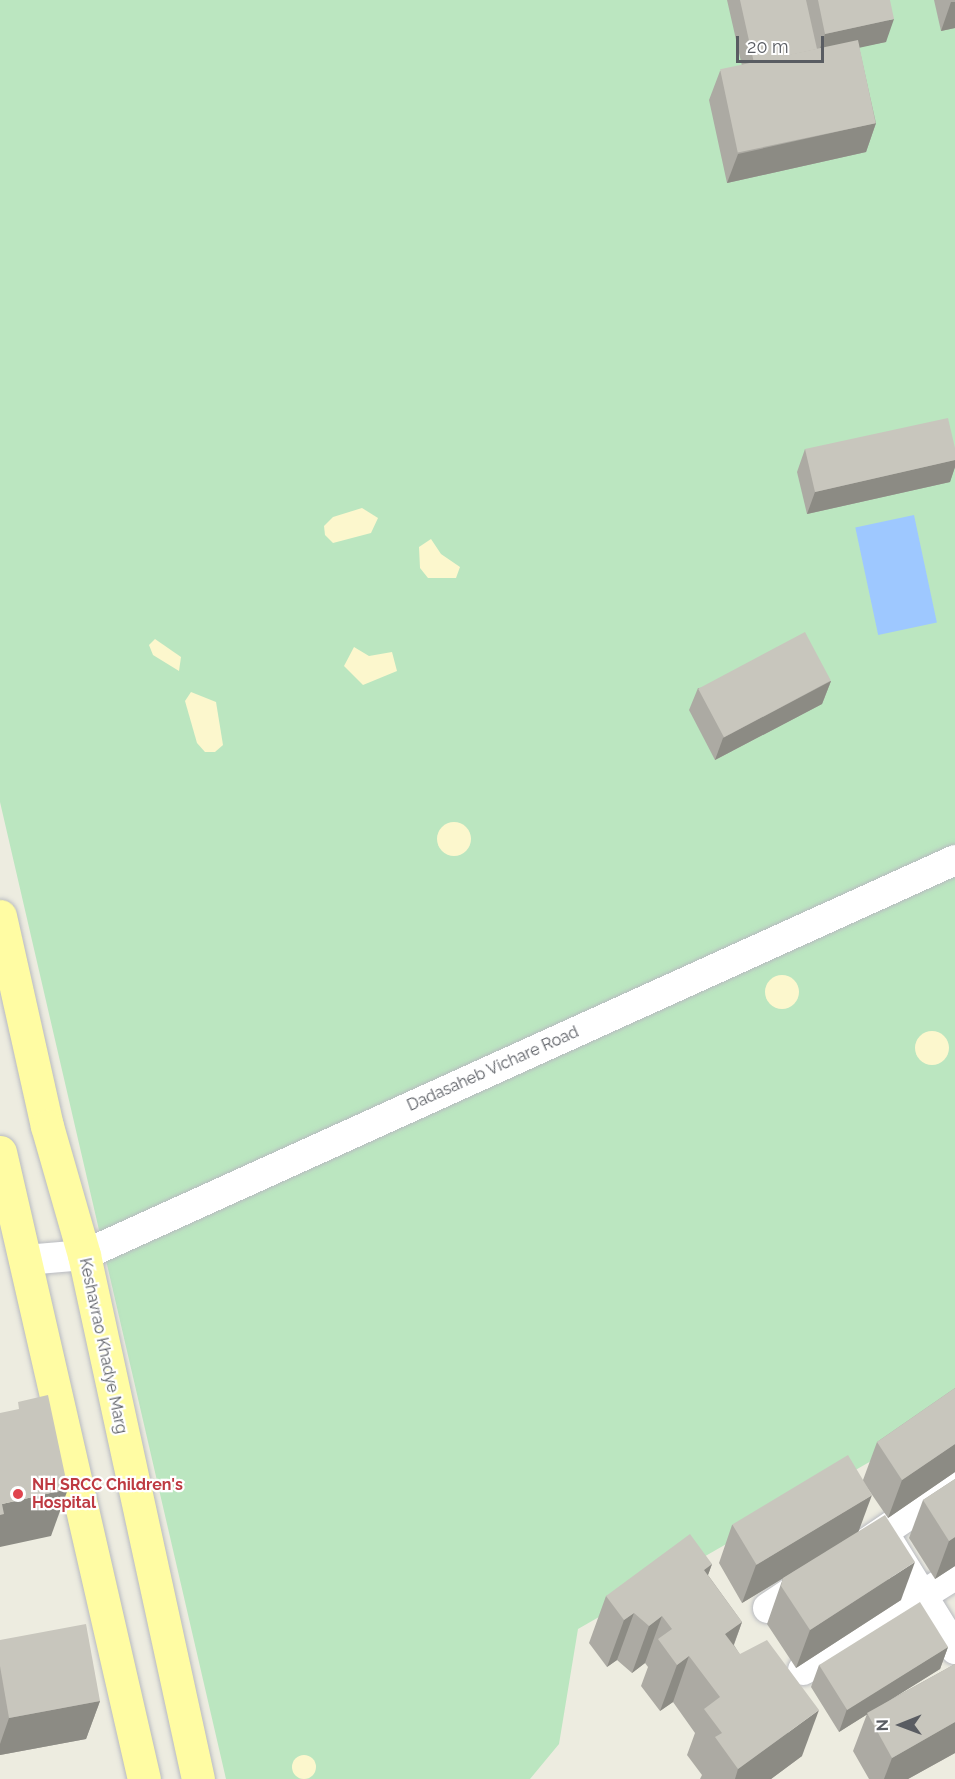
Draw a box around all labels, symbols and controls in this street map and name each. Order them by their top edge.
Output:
scale bar [739,24,828,62]
text: 20 m [747,36,789,57]
street label: Dadasaheb Vichare Road [404,1022,582,1116]
street label: Keshavrao Khadye Marg [75,1256,131,1436]
place label: NH SRCC Children's Hospital [32,1475,183,1513]
marker: NH SRCC Children's Hospital [9,1485,27,1503]
north arrow [871,1695,931,1755]
text: N [873,1719,892,1732]

